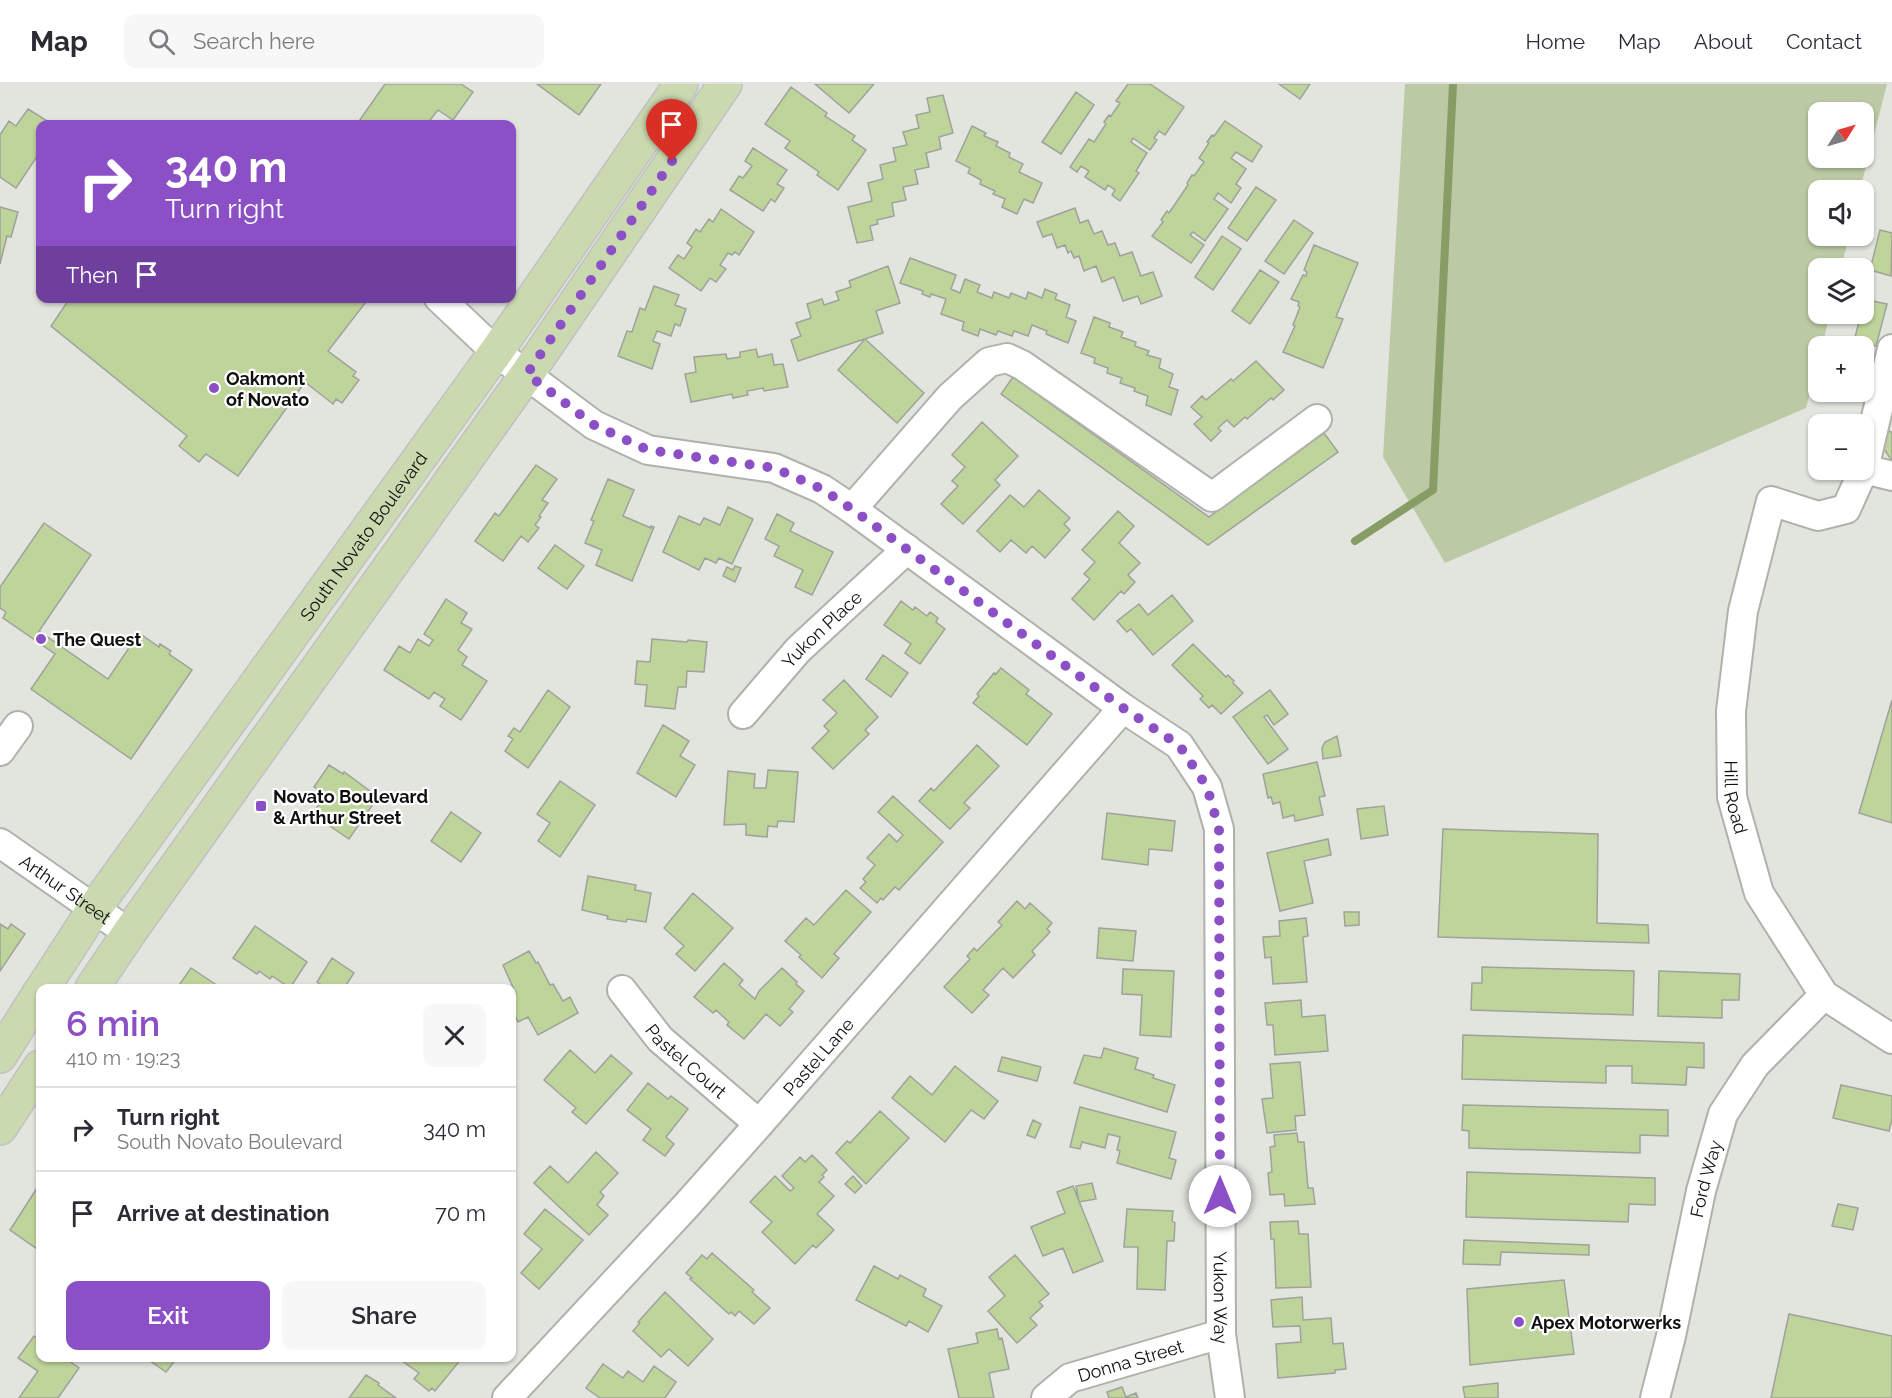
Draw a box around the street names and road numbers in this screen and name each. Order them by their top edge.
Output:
street label: South Novato Boulevard [295,448,431,624]
street label: Yukon Place [777,586,866,672]
street label: Hill Road [1720,760,1752,836]
street label: Arthur Street [16,850,115,928]
street label: Pastel Lane [778,1013,858,1100]
street label: Pastel Court [642,1019,731,1102]
street label: Ford Way [1685,1137,1726,1219]
street label: Yukon Way [1210,1251,1233,1346]
street label: Donna Street [1075,1335,1185,1386]

